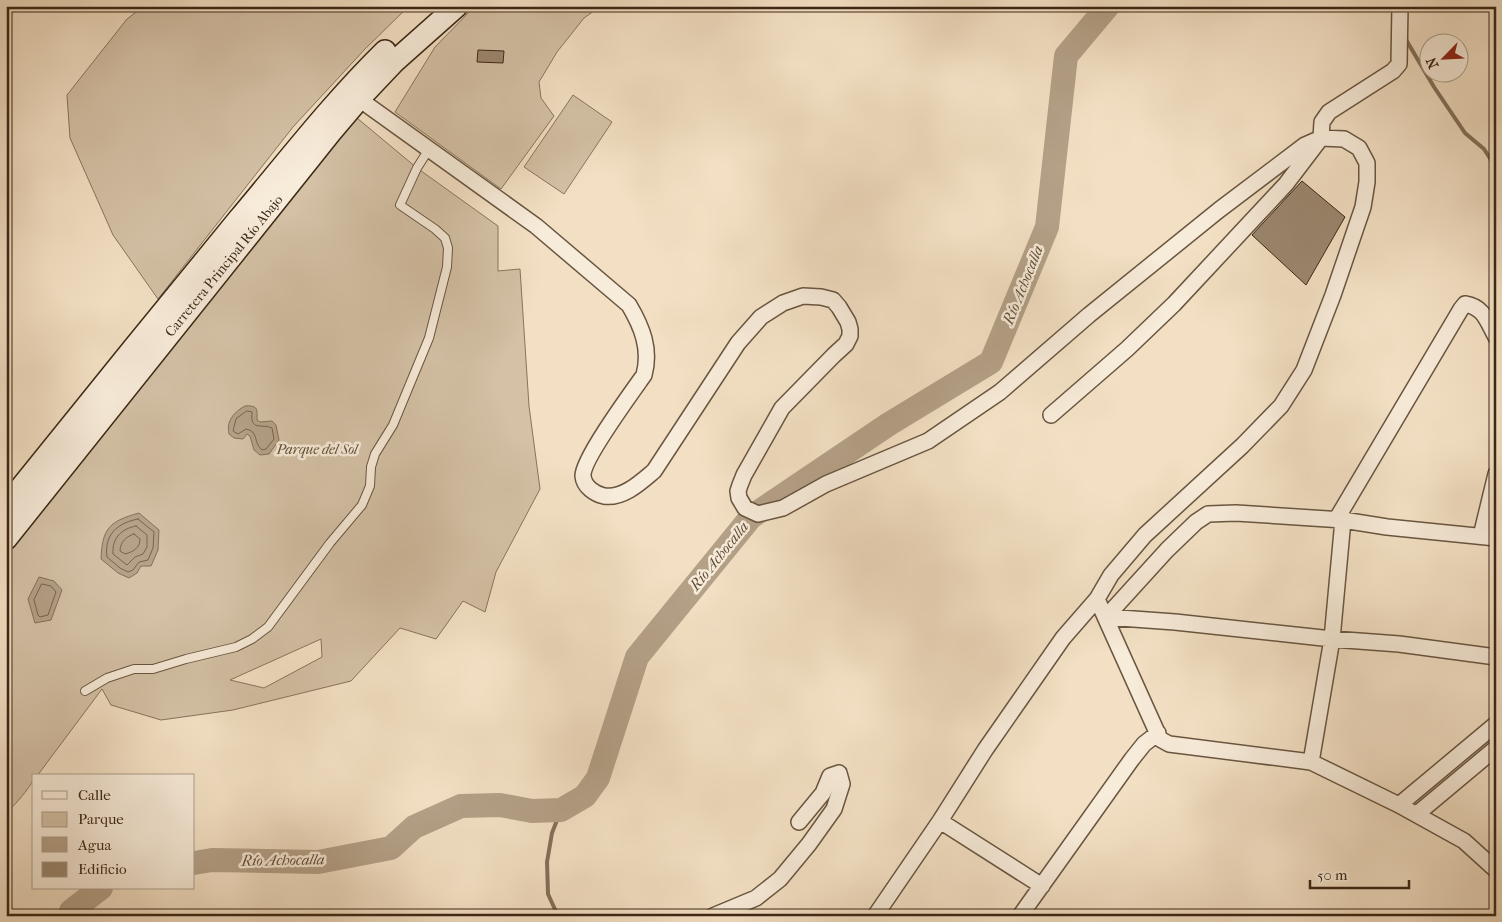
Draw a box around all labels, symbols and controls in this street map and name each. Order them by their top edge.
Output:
north arrow [1420,32,1470,82]
text: N [1423,54,1443,71]
street label: Carretera Principal Río Abajo [161,192,287,340]
water label: Río Achocalla [999,243,1047,328]
park label: Parque del Sol [275,441,359,458]
water label: Río Achocalla [685,518,752,595]
legend [32,774,195,890]
text: Calle [78,786,111,804]
text: Parque [78,810,124,828]
text: Agua [77,836,112,854]
water label: Río Achocalla [240,850,325,870]
scale bar [1310,857,1408,889]
text: Edificio [78,860,127,878]
text: 50 m [1317,866,1348,884]

